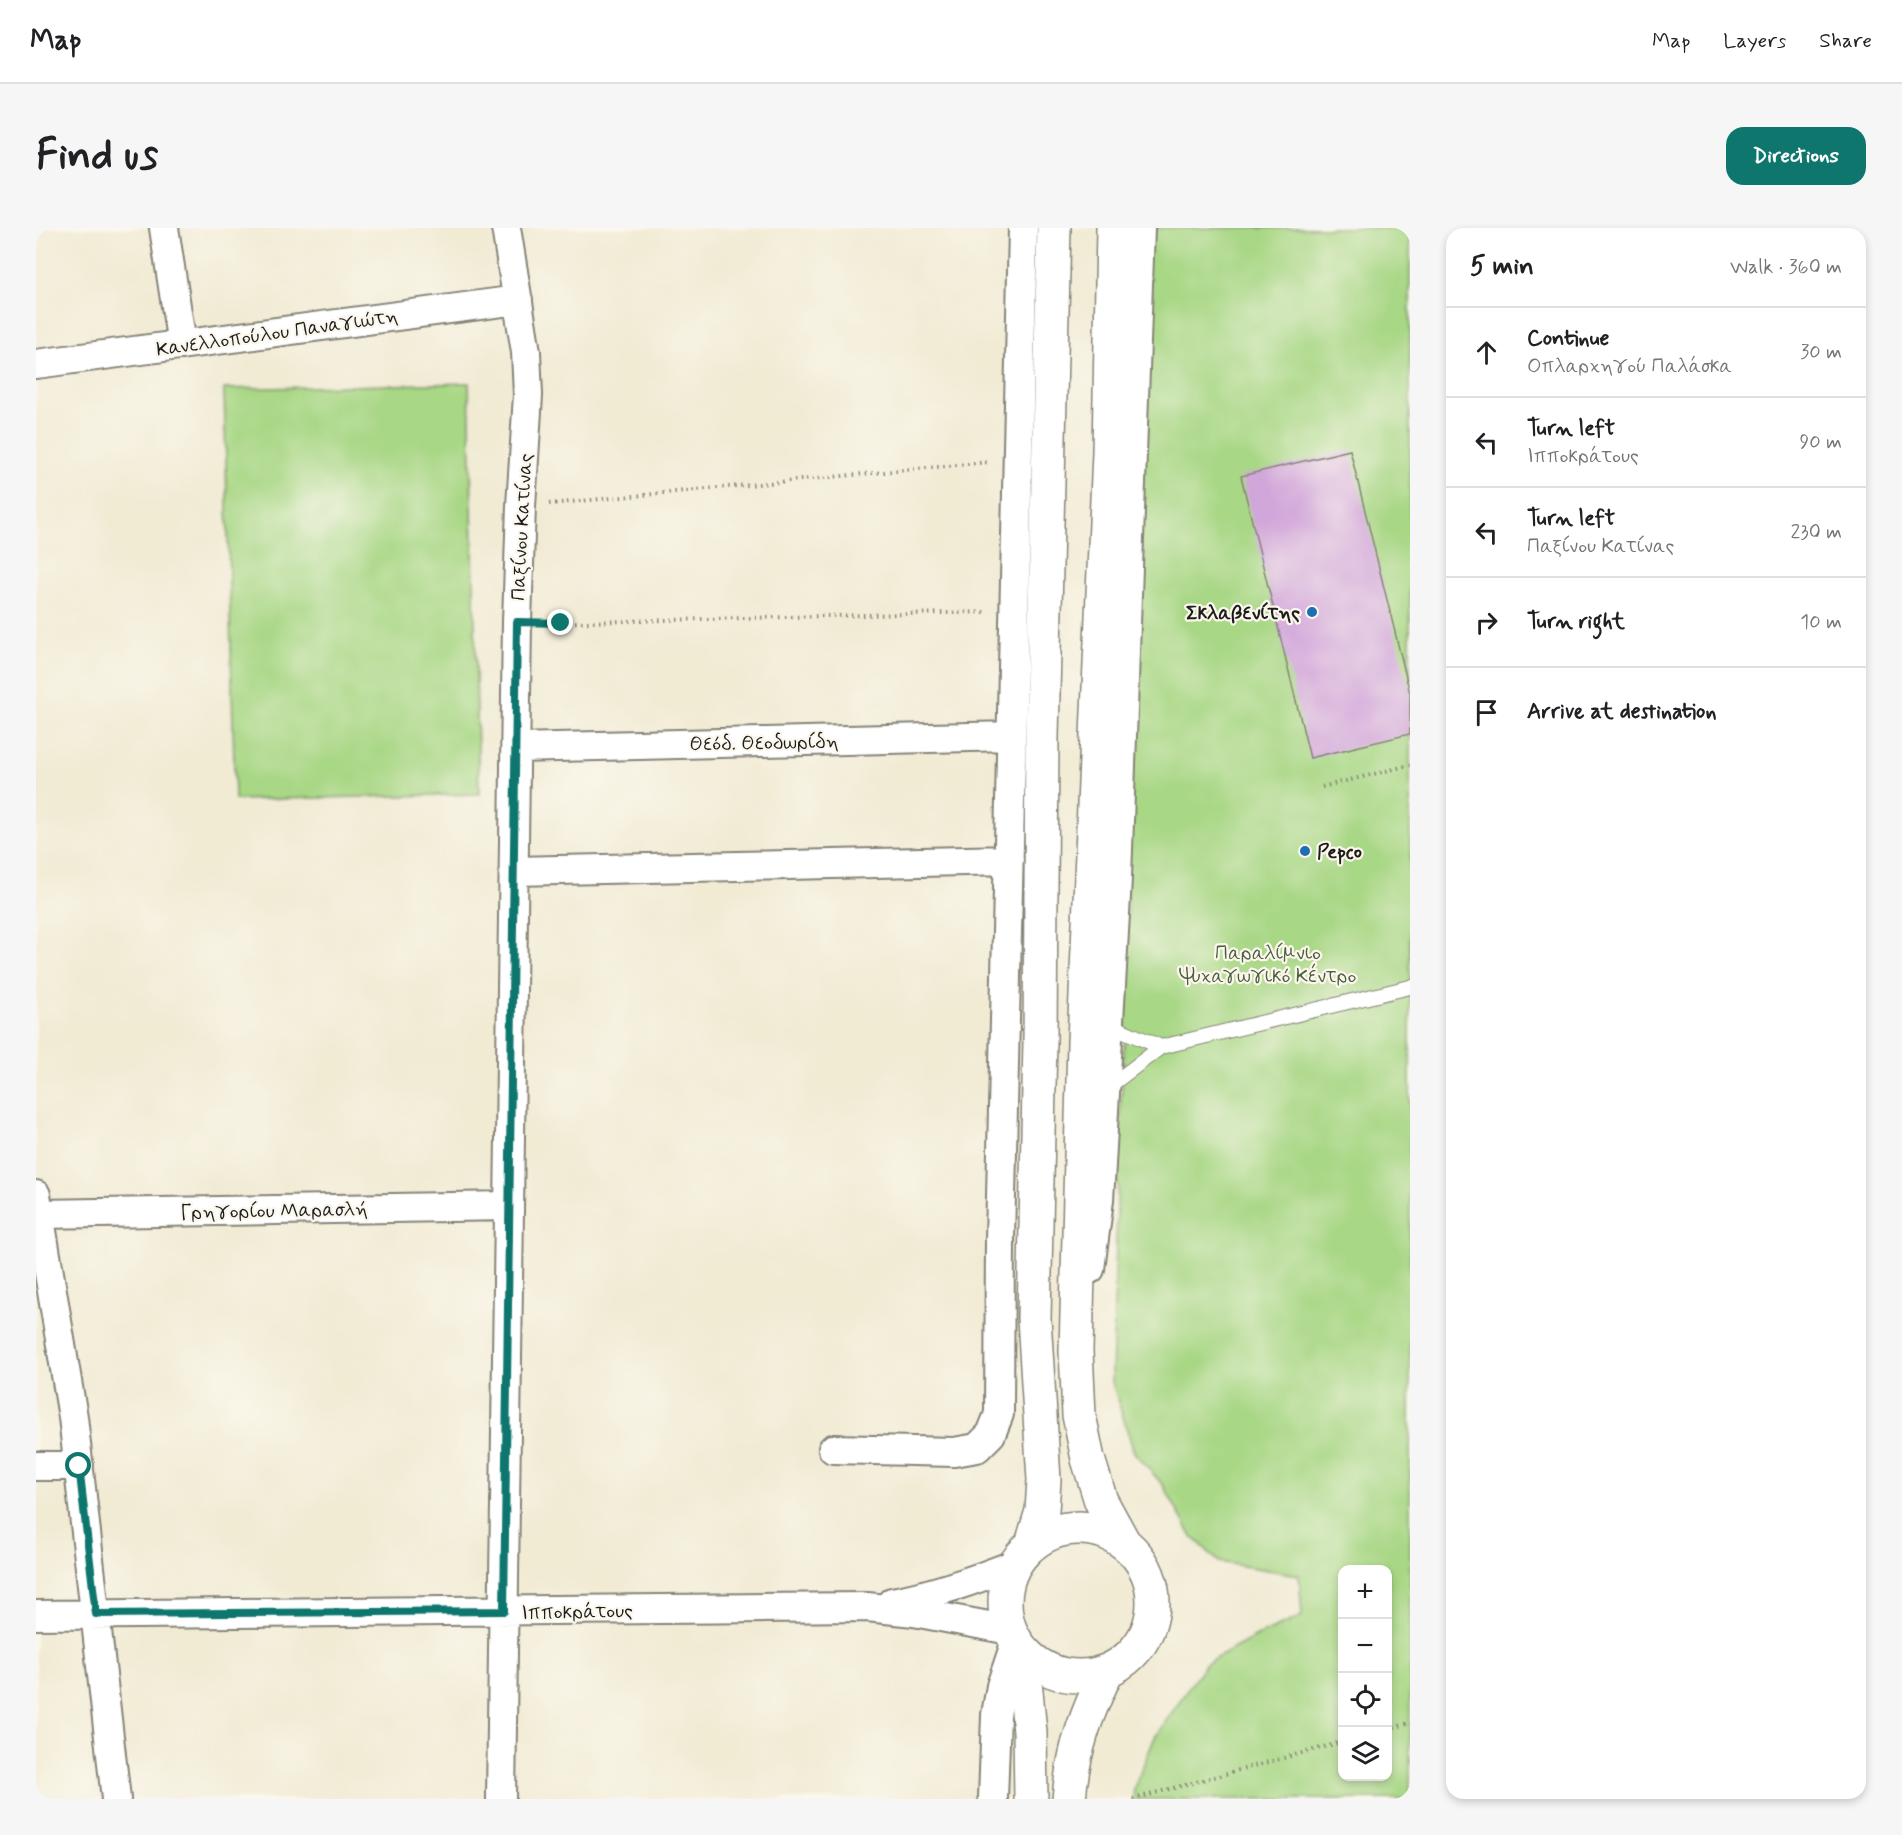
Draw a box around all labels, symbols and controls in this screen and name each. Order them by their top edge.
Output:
text: Map [30,23,81,60]
text: Map [1652,27,1690,55]
text: Layers [1723,27,1786,55]
text: Share [1819,27,1872,55]
button: Directions [1726,127,1866,185]
text: Find us [36,129,158,184]
text: 5 min [1470,250,1534,284]
text: Walk · 360 m [1730,254,1842,281]
street label: Κανελλοπούλου Παναγιώτη [155,303,400,364]
text: Continue [1527,325,1609,353]
icon: ahead [1470,336,1503,369]
text: 30 m [1800,339,1842,366]
text: Οπλαρχηγού Παλάσκα [1527,353,1732,380]
text: Turn left [1527,415,1615,443]
icon: left [1470,426,1503,459]
text: 90 m [1799,429,1842,456]
text: Ιπποκράτους [1527,443,1639,470]
street label: Παξίνου Κατίνας [505,453,540,601]
text: Turn left [1527,505,1615,533]
icon: left [1470,516,1503,549]
text: 230 m [1790,519,1842,546]
text: Παξίνου Κατίνας [1527,533,1674,560]
place label: Σκλαβενίτης [1186,600,1300,627]
marker: Σκλαβενίτης [1305,605,1319,619]
icon: right [1470,606,1503,639]
text: Turn right [1527,608,1625,636]
route end [547,609,573,635]
text: 10 m [1800,609,1842,636]
icon: arrive [1470,696,1503,729]
text: Arrive at destination [1527,698,1717,726]
street label: Θεόδ. Θεοδωρίδη [689,729,839,758]
place label: Pepco [1317,839,1362,866]
marker: Pepco [1298,844,1312,858]
park label: Παραλίμνιο Ψυχαγωγικό Κέντρο [1179,940,1356,990]
street label: Γρηγορίου Μαρασλή [180,1196,368,1227]
route start [65,1452,91,1478]
map controls [1338,1565,1392,1781]
button: + [1338,1565,1392,1619]
street label: Ιπποκράτους [521,1598,633,1627]
button: − [1338,1619,1392,1673]
button: locate [1338,1673,1392,1727]
button: layers [1338,1727,1392,1781]

